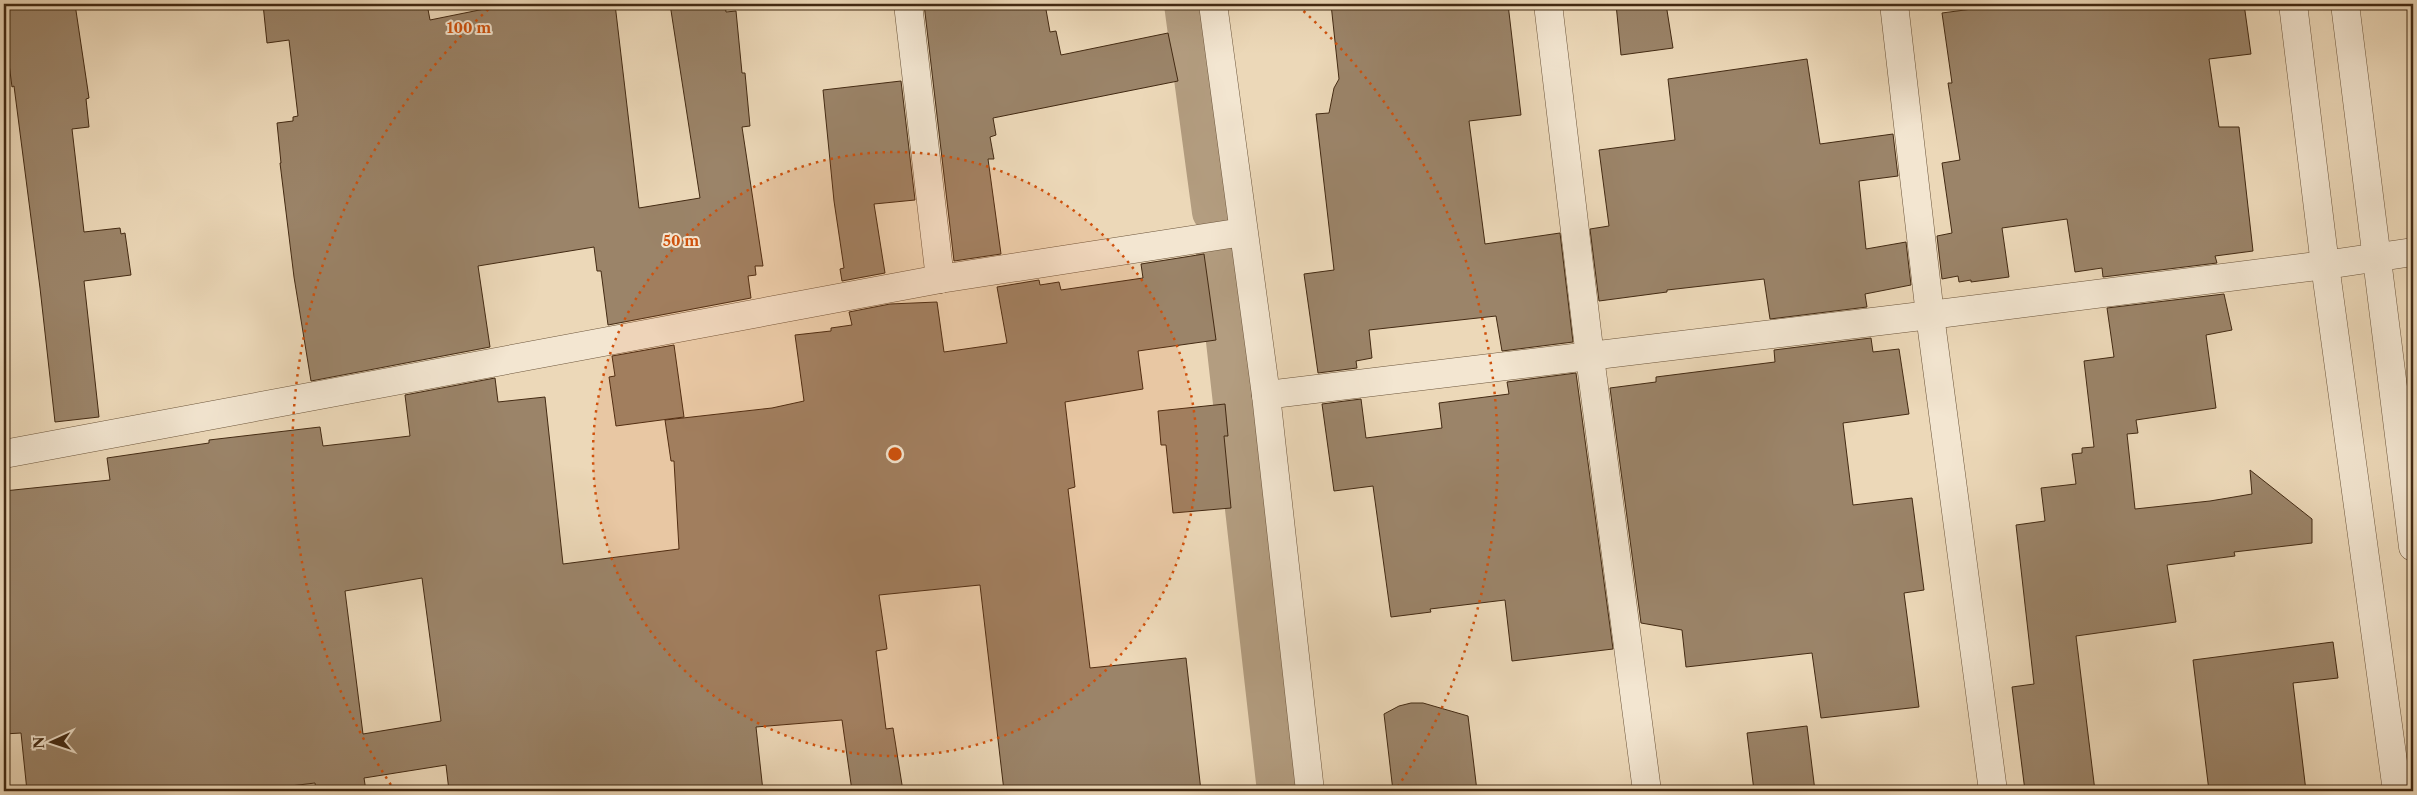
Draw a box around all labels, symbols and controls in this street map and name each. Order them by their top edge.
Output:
text: 100 m [447,18,491,37]
text: 50 m [663,231,699,250]
centre of rings [886,445,904,463]
north arrow [28,718,78,768]
text: N [30,736,48,749]

